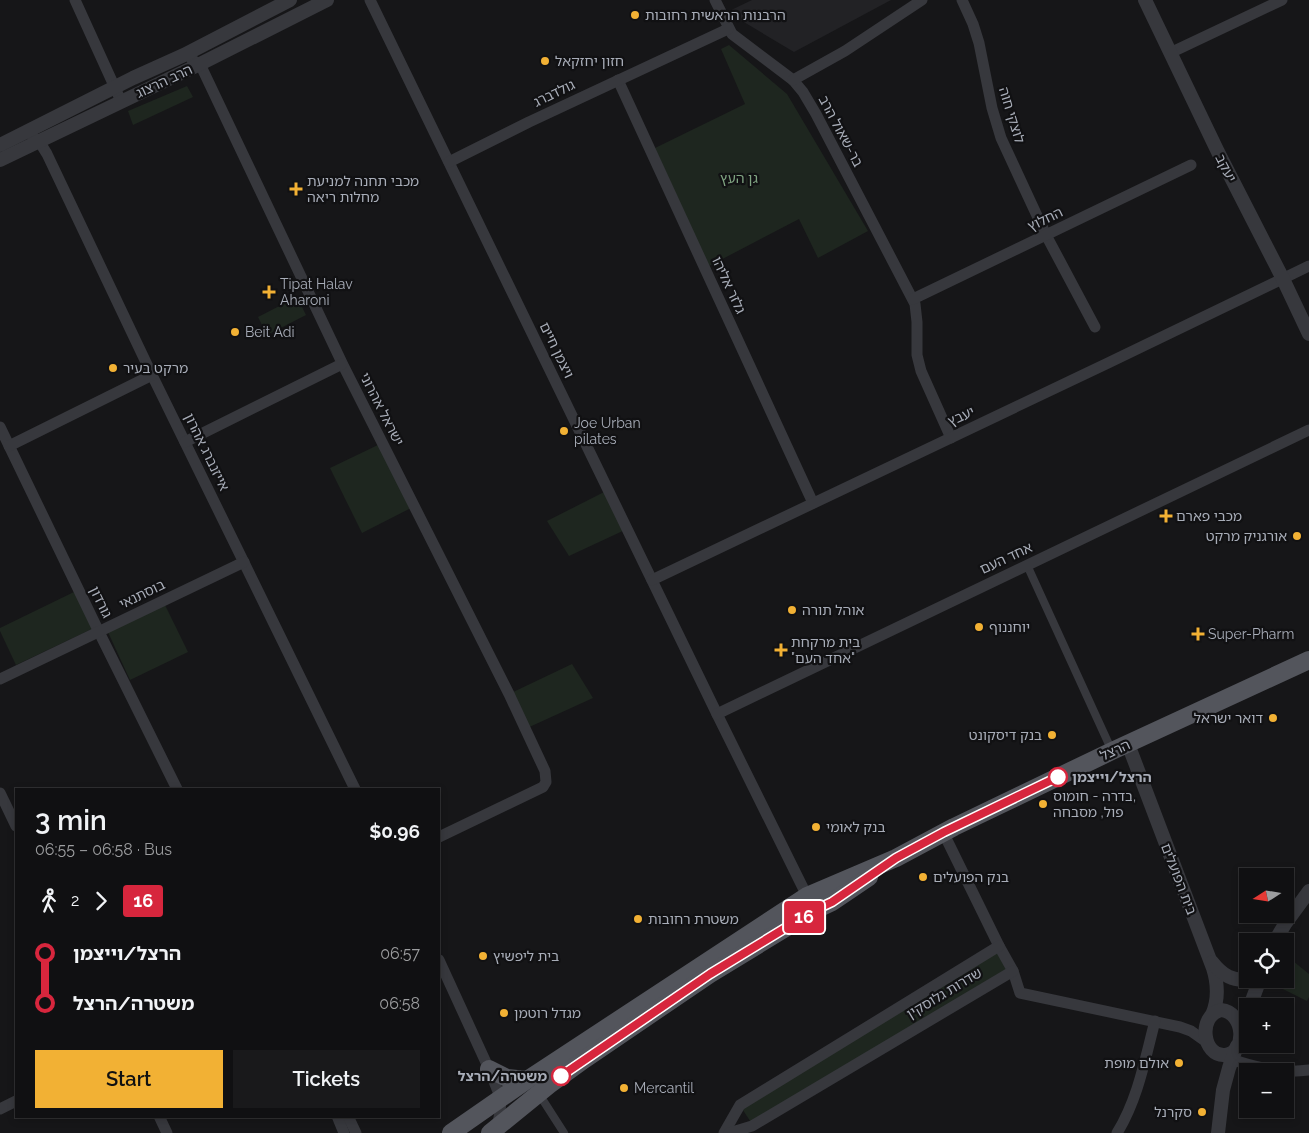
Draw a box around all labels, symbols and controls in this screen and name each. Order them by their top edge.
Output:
place label: הרבנות הראשית רחובות [645,7,786,23]
marker: הרבנות הראשית רחובות [629,9,641,21]
place label: חזון יחזקאל [555,53,624,69]
marker: חזון יחזקאל [539,55,551,67]
street label: הרב הרצוג [133,61,195,101]
street label: גולדברג [531,76,577,110]
street label: לוצקי חוה [996,85,1028,145]
street label: בר-שאול הרב [815,93,867,169]
street label: יעקב [1212,151,1240,185]
park label: גן העץ [720,170,758,186]
place label: מכבי תחנה למניעת מחלות ריאה [307,173,419,205]
marker: מכבי תחנה למניעת מחלות ריאה [289,182,303,196]
street label: החלוץ [1025,204,1065,234]
street label: גלזר אליהו [709,254,749,316]
place label: Tipat Halav Aharoni [280,276,353,308]
marker: Tipat Halav Aharoni [262,285,276,299]
street label: ויצמן חיים [537,319,577,381]
place label: Beit Adi [245,324,294,340]
marker: Beit Adi [229,326,241,338]
place label: מרקט בעיר [123,360,188,376]
marker: מרקט בעיר [107,362,119,374]
street label: ישראל אהרוני [357,370,407,448]
street label: יעבץ [945,403,977,429]
street label: אייזנברג אהרון [181,411,233,494]
place label: Joe Urban pilates [574,415,641,447]
marker: Joe Urban pilates [558,425,570,437]
place label: מכבי פארם [1176,508,1242,524]
marker: מכבי פארם [1160,510,1172,522]
place label: אורגניק מרקט [1206,528,1287,544]
marker: אורגניק מרקט [1291,530,1303,542]
street label: אחד העם [977,539,1035,577]
street label: בוסתנאי [117,576,167,612]
street label: גורדון [87,584,115,620]
place label: אוהל תורה [802,602,865,618]
marker: אוהל תורה [786,604,798,616]
place label: יוחננוף [989,619,1030,635]
marker: יוחננוף [973,621,985,633]
place label: Super-Pharm [1208,626,1294,642]
marker: Super-Pharm [1192,628,1204,640]
place label: בית מרקחת "אחד העם" [791,634,860,666]
marker: בית מרקחת "אחד העם" [775,644,787,656]
place label: דואר ישראל [1194,710,1263,726]
marker: דואר ישראל [1267,712,1279,724]
place label: בנק דיסקונט [969,727,1042,743]
marker: בנק דיסקונט [1046,729,1058,741]
street label: הרצל [1097,736,1133,764]
marker: הרצל/וייצמן [1048,767,1068,787]
place label: הרצל/וייצמן [1072,769,1152,785]
place label: בדרה - חומוס, פול, מסבחה [1053,788,1136,820]
marker: בדרה - חומוס, פול, מסבחה [1037,798,1049,810]
text: 3 min [35,804,107,837]
place label: בנק לאומי [826,819,885,835]
text: $0.96 [369,820,420,842]
marker: בנק לאומי [810,821,822,833]
text: 06:55 – 06:58 · Bus [35,840,172,859]
street label: בית הפועלים [1158,841,1200,917]
north arrow [1239,868,1294,922]
map controls [1239,868,1294,1118]
place label: בנק הפועלים [933,869,1009,885]
marker: בנק הפועלים [917,871,929,883]
icon: walk [35,887,63,915]
icon: forward [87,887,115,915]
text: 16 [133,890,153,911]
text: 2 [71,891,79,910]
line badge: 16 [782,901,826,933]
text: 16 [794,906,814,927]
place label: משטרת רחובות [648,911,739,927]
marker: משטרת רחובות [632,913,644,925]
button: locate [1239,933,1294,988]
text: הרצל/וייצמן [73,942,181,964]
text: 06:57 [380,944,420,963]
place label: בית ליפשיץ [493,948,559,964]
marker: בית ליפשיץ [477,950,489,962]
street label: שדרות גלוסקין [903,964,985,1022]
text: משטרה/הרצל [73,992,194,1014]
text: 06:58 [379,994,420,1013]
button: + [1239,998,1294,1053]
place label: מגדל רוטמן [514,1005,581,1021]
marker: מגדל רוטמן [498,1007,510,1019]
button: Start [35,1050,223,1108]
button: Tickets [233,1050,420,1108]
place label: אולם מופת [1104,1055,1169,1071]
marker: אולם מופת [1173,1057,1185,1069]
button: − [1239,1063,1294,1118]
marker: משטרה/הרצל [551,1066,571,1086]
place label: משטרה/הרצל [458,1068,547,1084]
place label: Mercantil [634,1080,694,1096]
marker: Mercantil [618,1082,630,1094]
place label: סקרנל [1154,1104,1192,1120]
marker: סקרנל [1196,1106,1208,1118]

